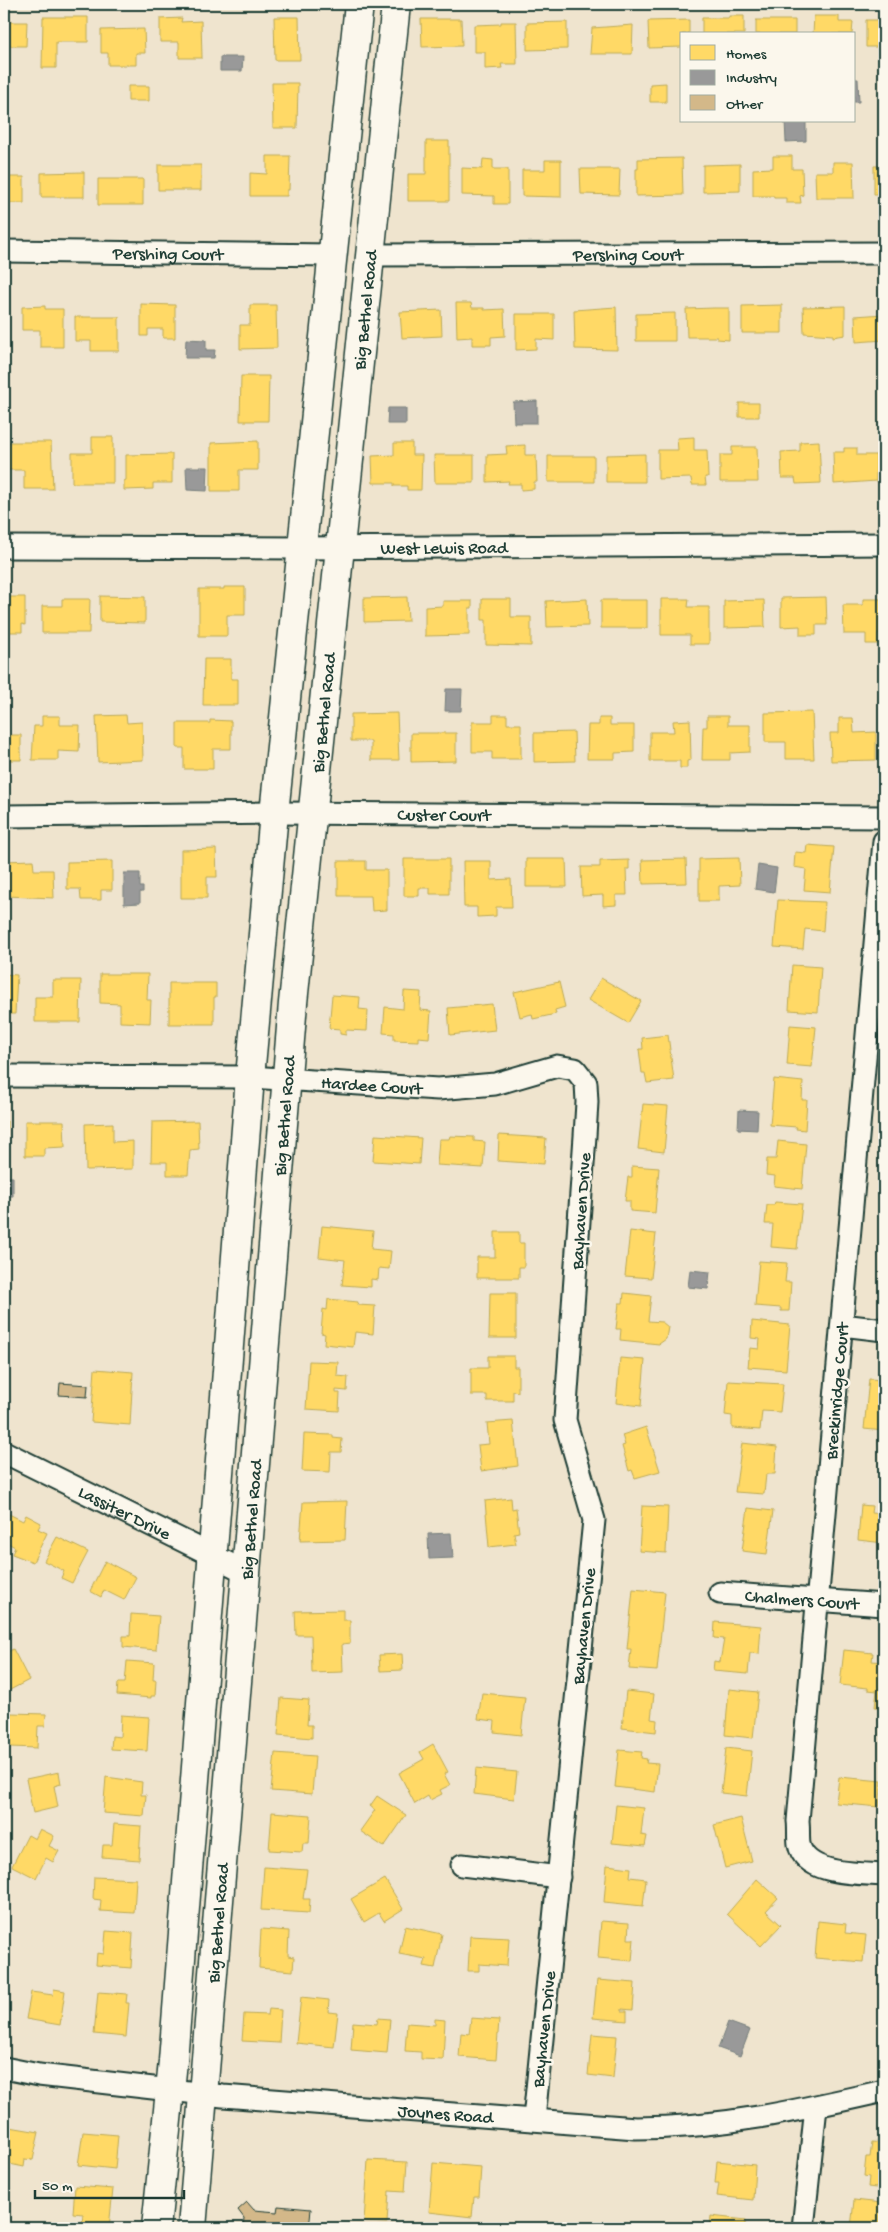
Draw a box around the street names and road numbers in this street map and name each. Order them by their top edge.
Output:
street label: Pershing Court [112,244,225,267]
street label: Pershing Court [572,246,685,267]
street label: Big Bethel Road [350,248,384,372]
street label: West Lewis Road [381,539,509,560]
street label: Big Bethel Road [309,651,342,775]
street label: Custer Court [397,806,492,827]
street label: Big Bethel Road [271,1054,302,1178]
street label: Hardee Court [320,1074,424,1101]
street label: Bayhaven Drive [568,1151,597,1271]
street label: Breckinridge Court [822,1320,855,1462]
street label: Big Bethel Road [237,1457,268,1581]
street label: Lassiter Drive [74,1483,174,1546]
street label: Bayhaven Drive [569,1566,602,1687]
street label: Chalmers Court [744,1587,861,1616]
street label: Big Bethel Road [204,1861,235,1985]
street label: Bayhaven Drive [529,1969,562,2090]
street label: Joynes Road [397,2102,495,2130]

